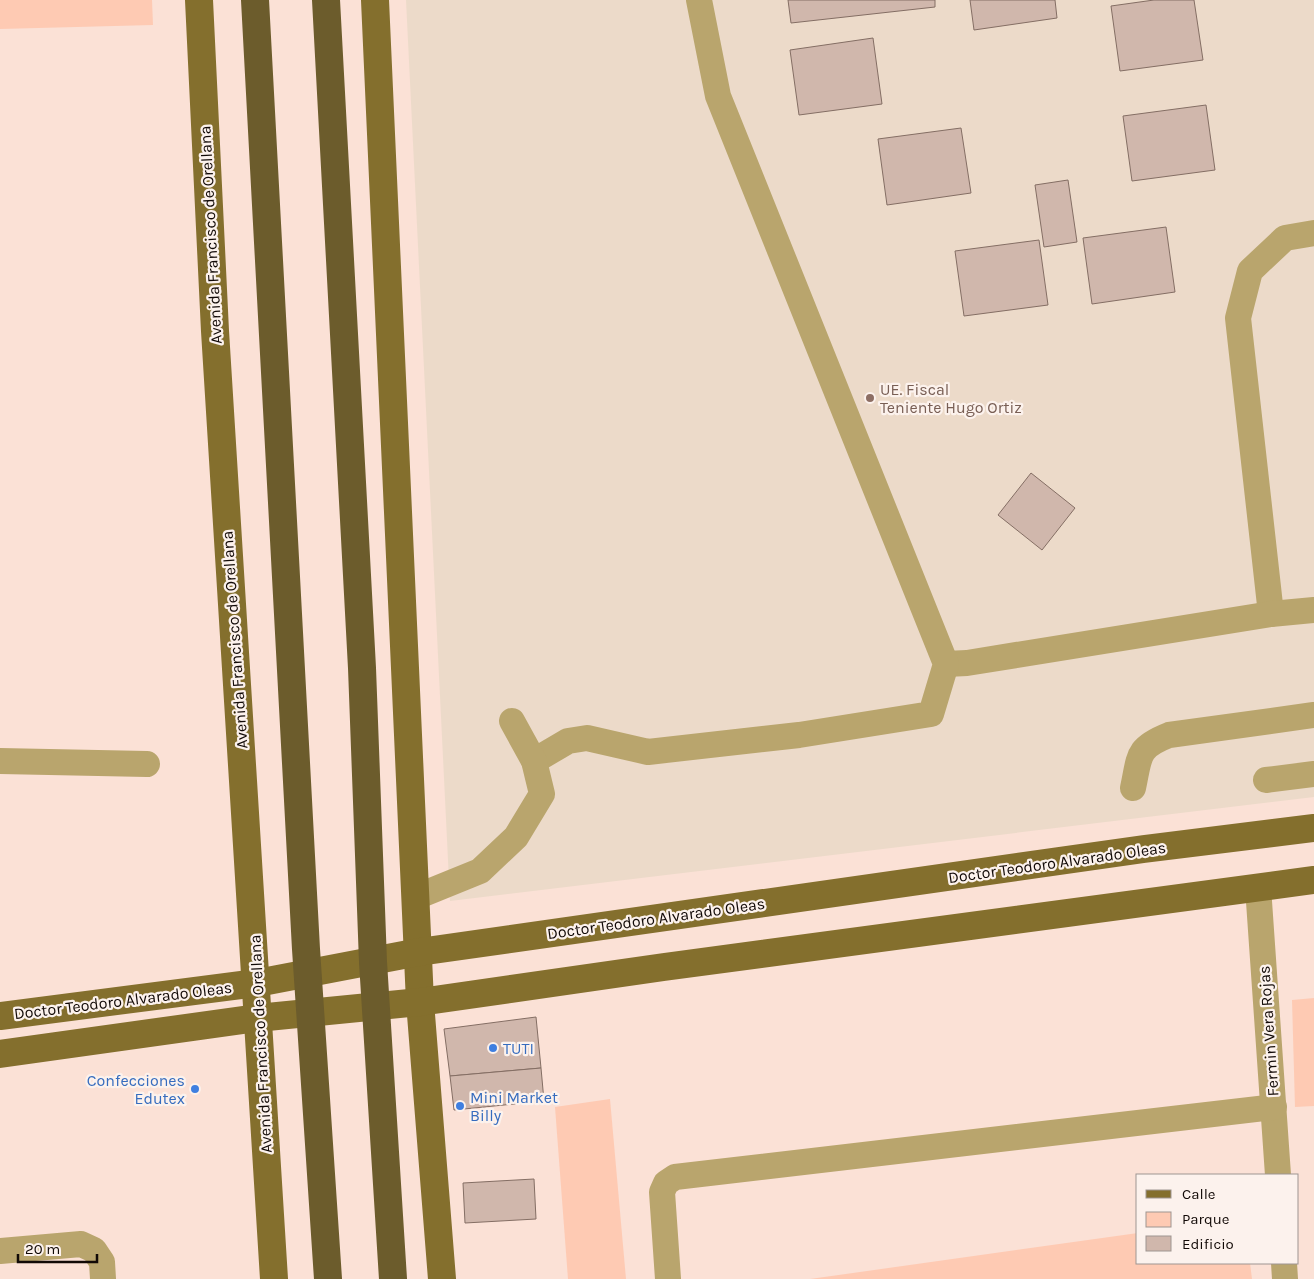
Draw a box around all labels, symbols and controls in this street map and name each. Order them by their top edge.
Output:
street label: Avenida Francisco de Orellana [195,125,226,345]
place label: UE. Fiscal Teniente Hugo Ortiz [880,380,1022,417]
marker: UE. Fiscal Teniente Hugo Ortiz [864,392,876,404]
street label: Avenida Francisco de Orellana [217,530,252,750]
street label: Doctor Teodoro Alvarado Oleas [947,838,1167,887]
street label: Doctor Teodoro Alvarado Oleas [546,894,766,943]
street label: Avenida Francisco de Orellana [245,934,276,1154]
street label: Fermin Vera Rojas [1254,965,1283,1097]
street label: Doctor Teodoro Alvarado Oleas [13,978,233,1023]
place label: TUTI [503,1039,534,1058]
marker: TUTI [487,1042,499,1054]
place label: Confecciones Edutex [87,1071,185,1108]
marker: Confecciones Edutex [189,1083,201,1095]
place label: Mini Market Billy [470,1088,558,1125]
marker: Mini Market Billy [454,1100,466,1112]
legend [1136,1174,1299,1264]
text: Calle [1182,1185,1216,1203]
text: Parque [1182,1210,1230,1228]
scale bar [18,1232,96,1264]
text: Edificio [1182,1235,1234,1253]
text: 20 m [25,1240,60,1258]

